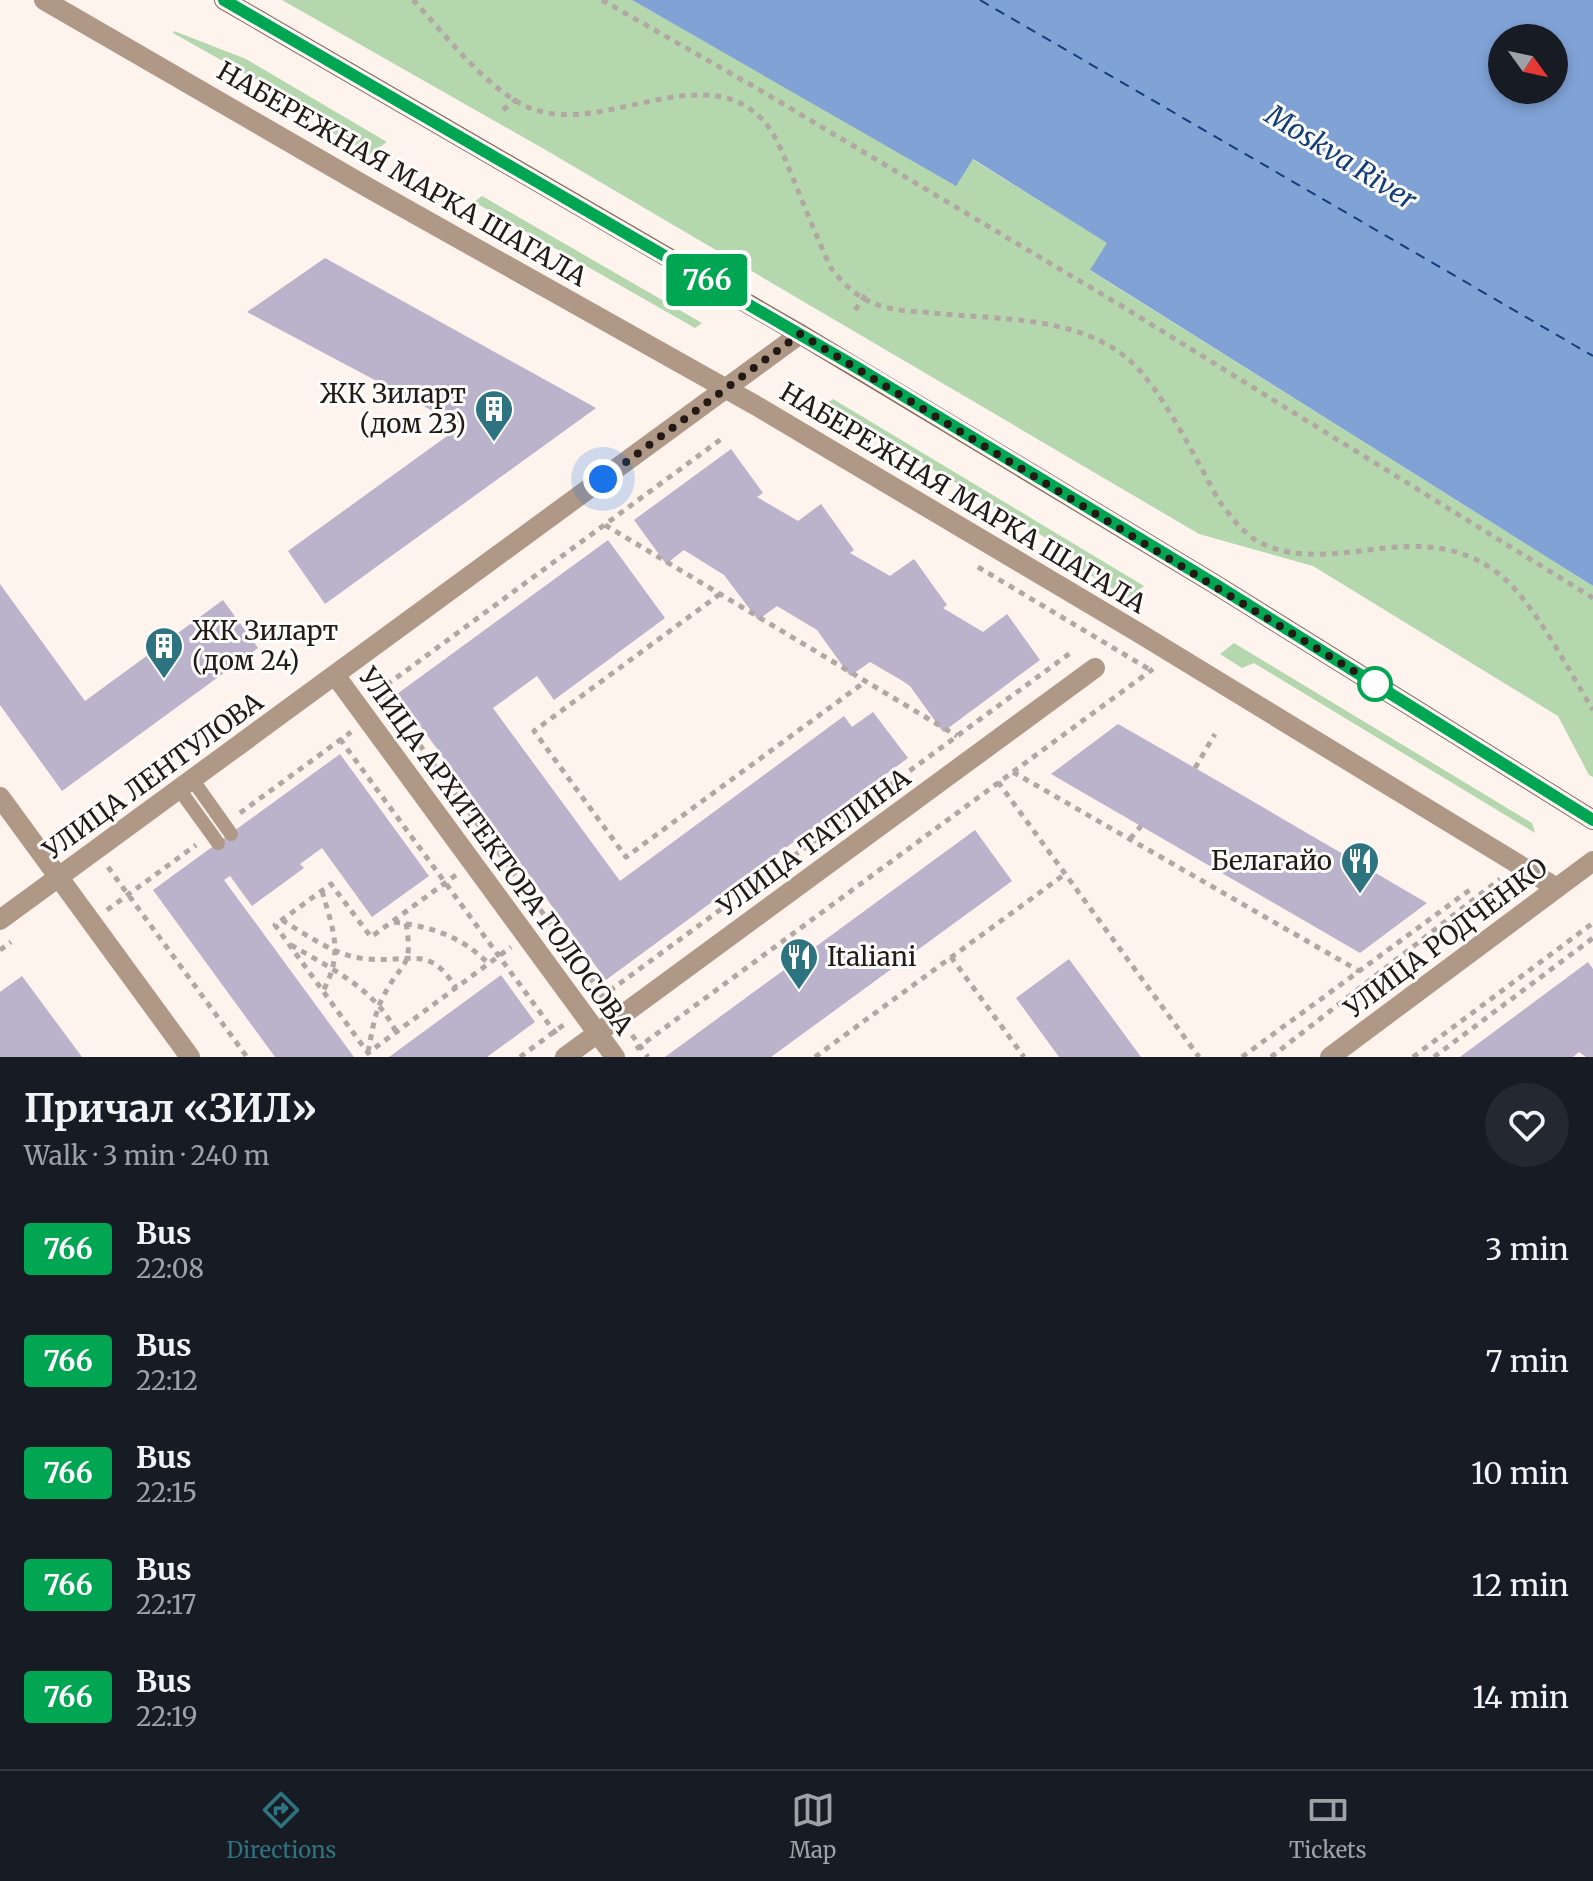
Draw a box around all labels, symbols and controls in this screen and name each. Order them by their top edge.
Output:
north arrow [1488,24,1568,104]
map controls [1488,24,1568,104]
street label: НАБЕРЕЖНАЯ МАРКА ШАГАЛА [212,54,594,294]
water label: Moskva River [1258,96,1424,218]
line badge: 766 [661,254,753,306]
text: 766 [682,262,732,298]
street label: НАБЕРЕЖНАЯ МАРКА ШАГАЛА [774,375,1153,621]
place label: ЖК Зиларт (дом 23) [320,377,466,440]
building icon: ЖК Зиларт (дом 23) [473,388,515,443]
your location [583,459,623,499]
place label: ЖК Зиларт (дом 24) [192,614,338,677]
building icon: ЖК Зиларт (дом 24) [143,625,185,680]
street label: УЛИЦА АРХИТЕКТОРА ГОЛОСОВА [351,660,641,1041]
unlabelled marker [1358,667,1392,701]
street label: УЛИЦА ЛЕНТУЛОВА [36,684,270,867]
street label: УЛИЦА ТАТЛИНА [710,760,917,923]
restaurant icon: Белагайо [1339,840,1381,895]
place label: Белагайо [1211,844,1332,877]
street label: УЛИЦА РОДЧЕНКО [1337,850,1554,1025]
restaurant icon: Italiani [778,936,820,991]
place label: Italiani [827,940,916,973]
button: heart [1485,1083,1569,1167]
text: Причал «ЗИЛ» [24,1085,317,1132]
text: Walk · 3 min · 240 m [24,1139,270,1172]
text: Bus [136,1214,192,1252]
text: 3 min [1485,1230,1569,1268]
text: 766 [43,1231,93,1267]
text: 22:08 [136,1252,204,1285]
text: Bus [136,1326,192,1364]
text: 7 min [1485,1342,1569,1380]
text: 766 [43,1343,93,1379]
text: 22:12 [136,1364,198,1397]
text: Bus [136,1438,192,1476]
text: 10 min [1471,1454,1569,1492]
text: 766 [43,1455,93,1491]
text: 22:15 [136,1476,197,1509]
text: Bus [136,1550,192,1588]
text: 12 min [1472,1566,1569,1604]
text: 766 [43,1567,93,1603]
text: 22:17 [136,1588,196,1621]
text: Bus [136,1662,192,1700]
text: 14 min [1472,1678,1569,1716]
text: 766 [43,1679,93,1715]
text: 22:19 [136,1700,197,1733]
tab: Directions [226,1788,336,1864]
tab: Map [789,1788,836,1864]
tab: Tickets [1289,1788,1367,1864]

